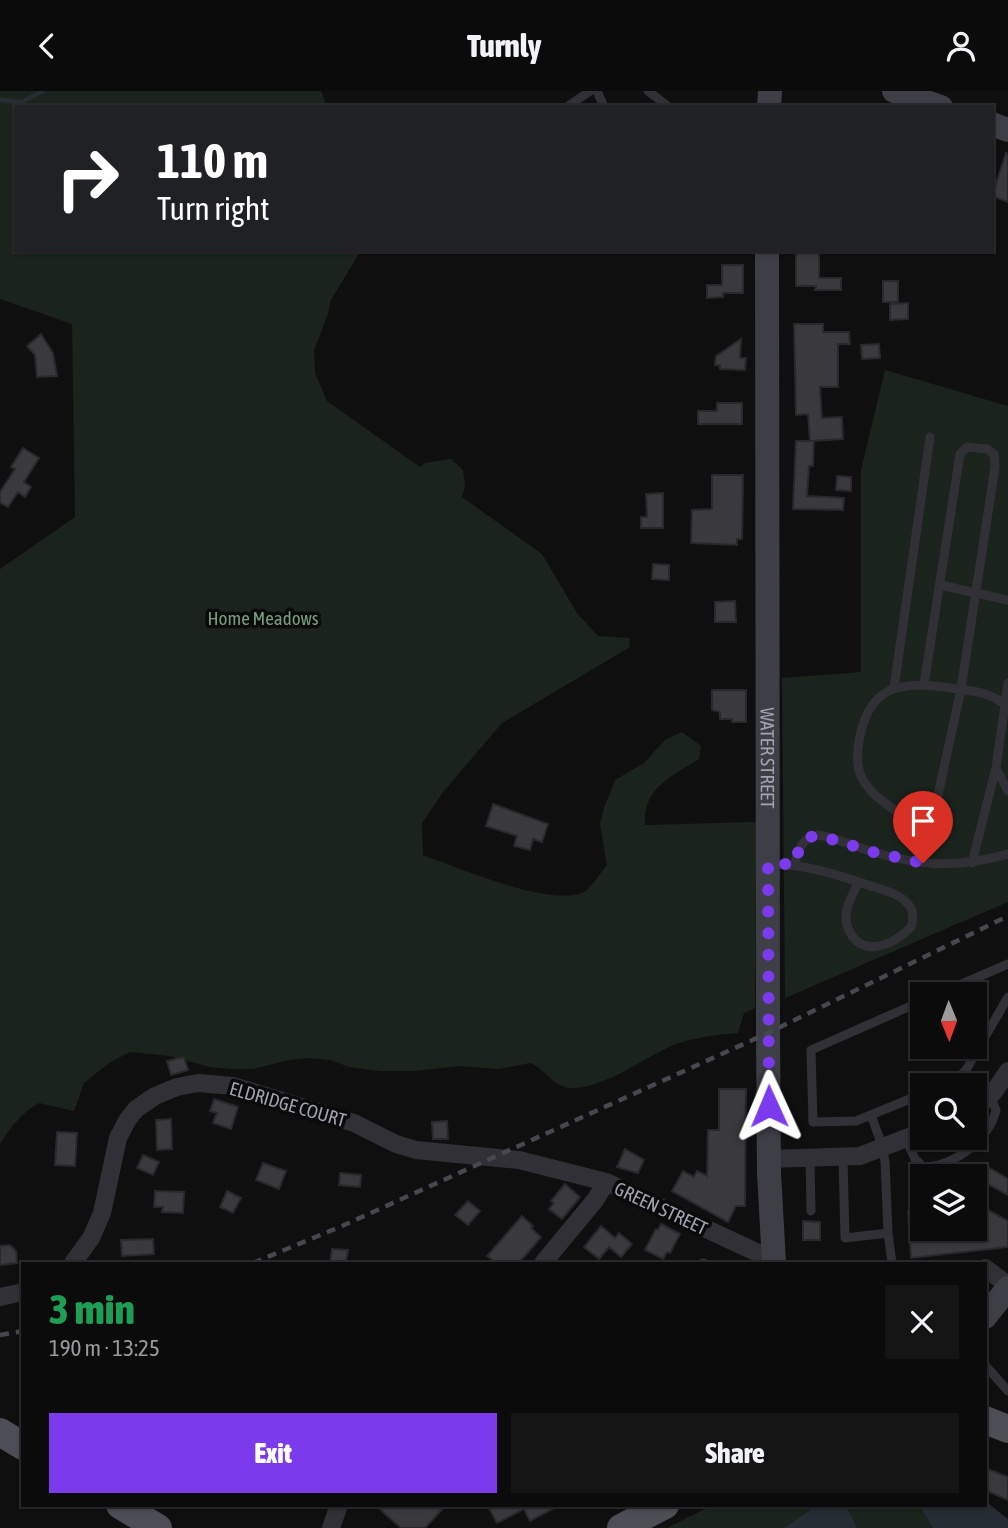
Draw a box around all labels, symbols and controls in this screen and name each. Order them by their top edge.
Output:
icon: back [28,27,66,65]
text: Turnly [467,27,541,64]
icon: person [942,27,980,65]
text: 110 m [157,132,268,188]
icon: right [42,133,133,224]
text: Turn right [157,190,270,227]
park label: Home Meadows [208,607,319,629]
street label: WATER STREET [757,708,779,809]
pin [893,791,953,863]
icon: arrive [904,802,942,840]
north arrow [910,982,987,1059]
map controls [910,982,987,1241]
position arrow [732,1069,806,1143]
button: search [910,1073,987,1150]
street label: ELDRIDGE COURT [227,1077,349,1131]
button: layers [910,1164,987,1241]
street label: GREEN STREET [611,1177,712,1239]
text: 3 min [49,1285,135,1333]
button: close [885,1285,959,1359]
text: 190 m · 13:25 [49,1335,160,1361]
button: Exit [49,1413,497,1493]
button: Share [511,1413,959,1493]

